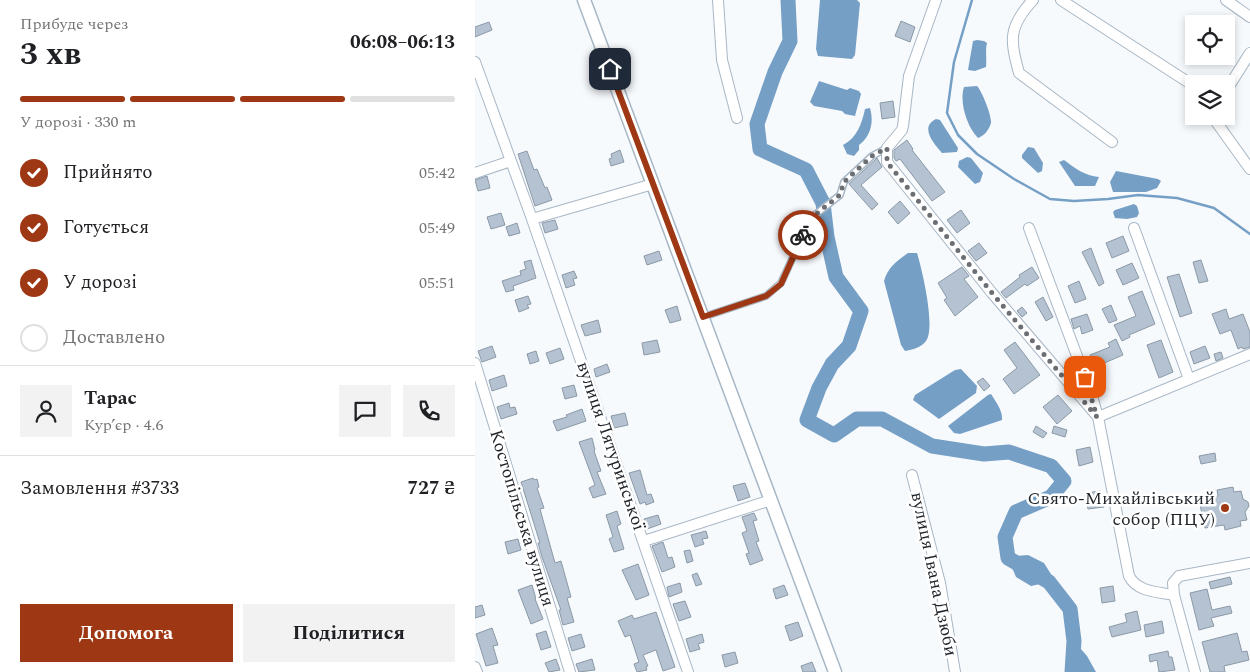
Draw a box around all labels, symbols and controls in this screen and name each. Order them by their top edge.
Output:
text: Прибуде через [20,12,128,36]
map controls [1185,15,1235,125]
button: locate [1185,15,1235,65]
text: 06:08–06:13 [350,28,455,57]
text: 3 хв [20,30,81,79]
pin [589,48,631,90]
icon: home [596,55,624,83]
button: layers [1185,75,1235,125]
text: У дорозі · 330 m [20,110,136,134]
text: Прийнято [63,158,153,187]
icon: check [20,159,48,187]
text: 05:42 [419,161,455,185]
courier [778,210,828,260]
text: Готується [63,213,149,242]
icon: check [20,214,48,242]
text: 05:49 [419,216,455,240]
icon: bike [789,221,817,249]
text: У дорозі [63,268,137,297]
icon: check [20,269,48,297]
text: 05:51 [419,271,455,295]
text: Доставлено [63,323,165,352]
pin [1064,356,1106,398]
street label: вулиця Лятуринської [569,358,653,535]
icon: bag [1071,363,1099,391]
text: Тарас [84,384,137,413]
button: person [20,385,72,437]
button: chat [339,385,391,437]
button: phone [403,385,455,437]
text: Кур’єр · 4.6 [84,413,163,437]
street label: Костопільська вулиця [482,426,562,610]
text: Замовлення #3733 [20,474,179,503]
text: 727 ₴ [408,474,455,503]
place label: Свято-Михайлівський собор (ПЦУ) [1028,485,1215,533]
street label: вулиця Івана Дзюби [903,489,965,659]
marker: Свято-Михайлівський собор (ПЦУ) [1219,502,1231,514]
button: Допомога [20,604,233,662]
button: Поділитися [243,604,455,662]

